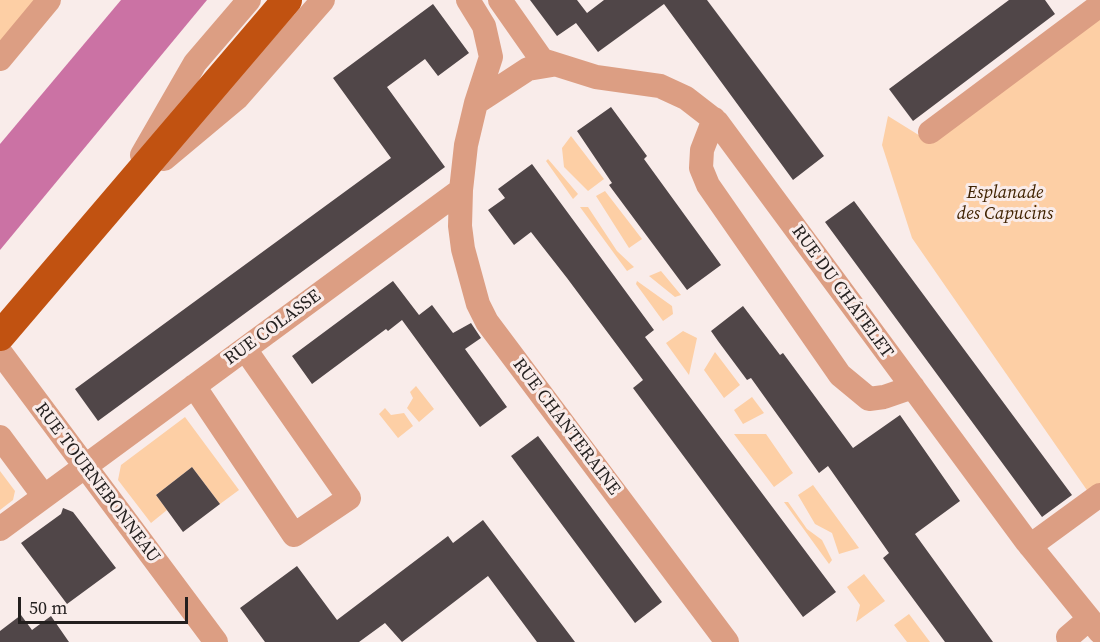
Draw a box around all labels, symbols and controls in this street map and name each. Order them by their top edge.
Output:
park label: Esplanade des Capucins [957,182,1053,224]
street label: RUE DU CHÂTELET [787,221,897,363]
street label: RUE COLASSE [220,286,326,370]
street label: RUE CHANTERAINE [508,354,624,500]
street label: RUE TOURNEBONNEAU [30,399,164,567]
scale bar [21,585,190,623]
text: 50 m [29,595,67,620]

